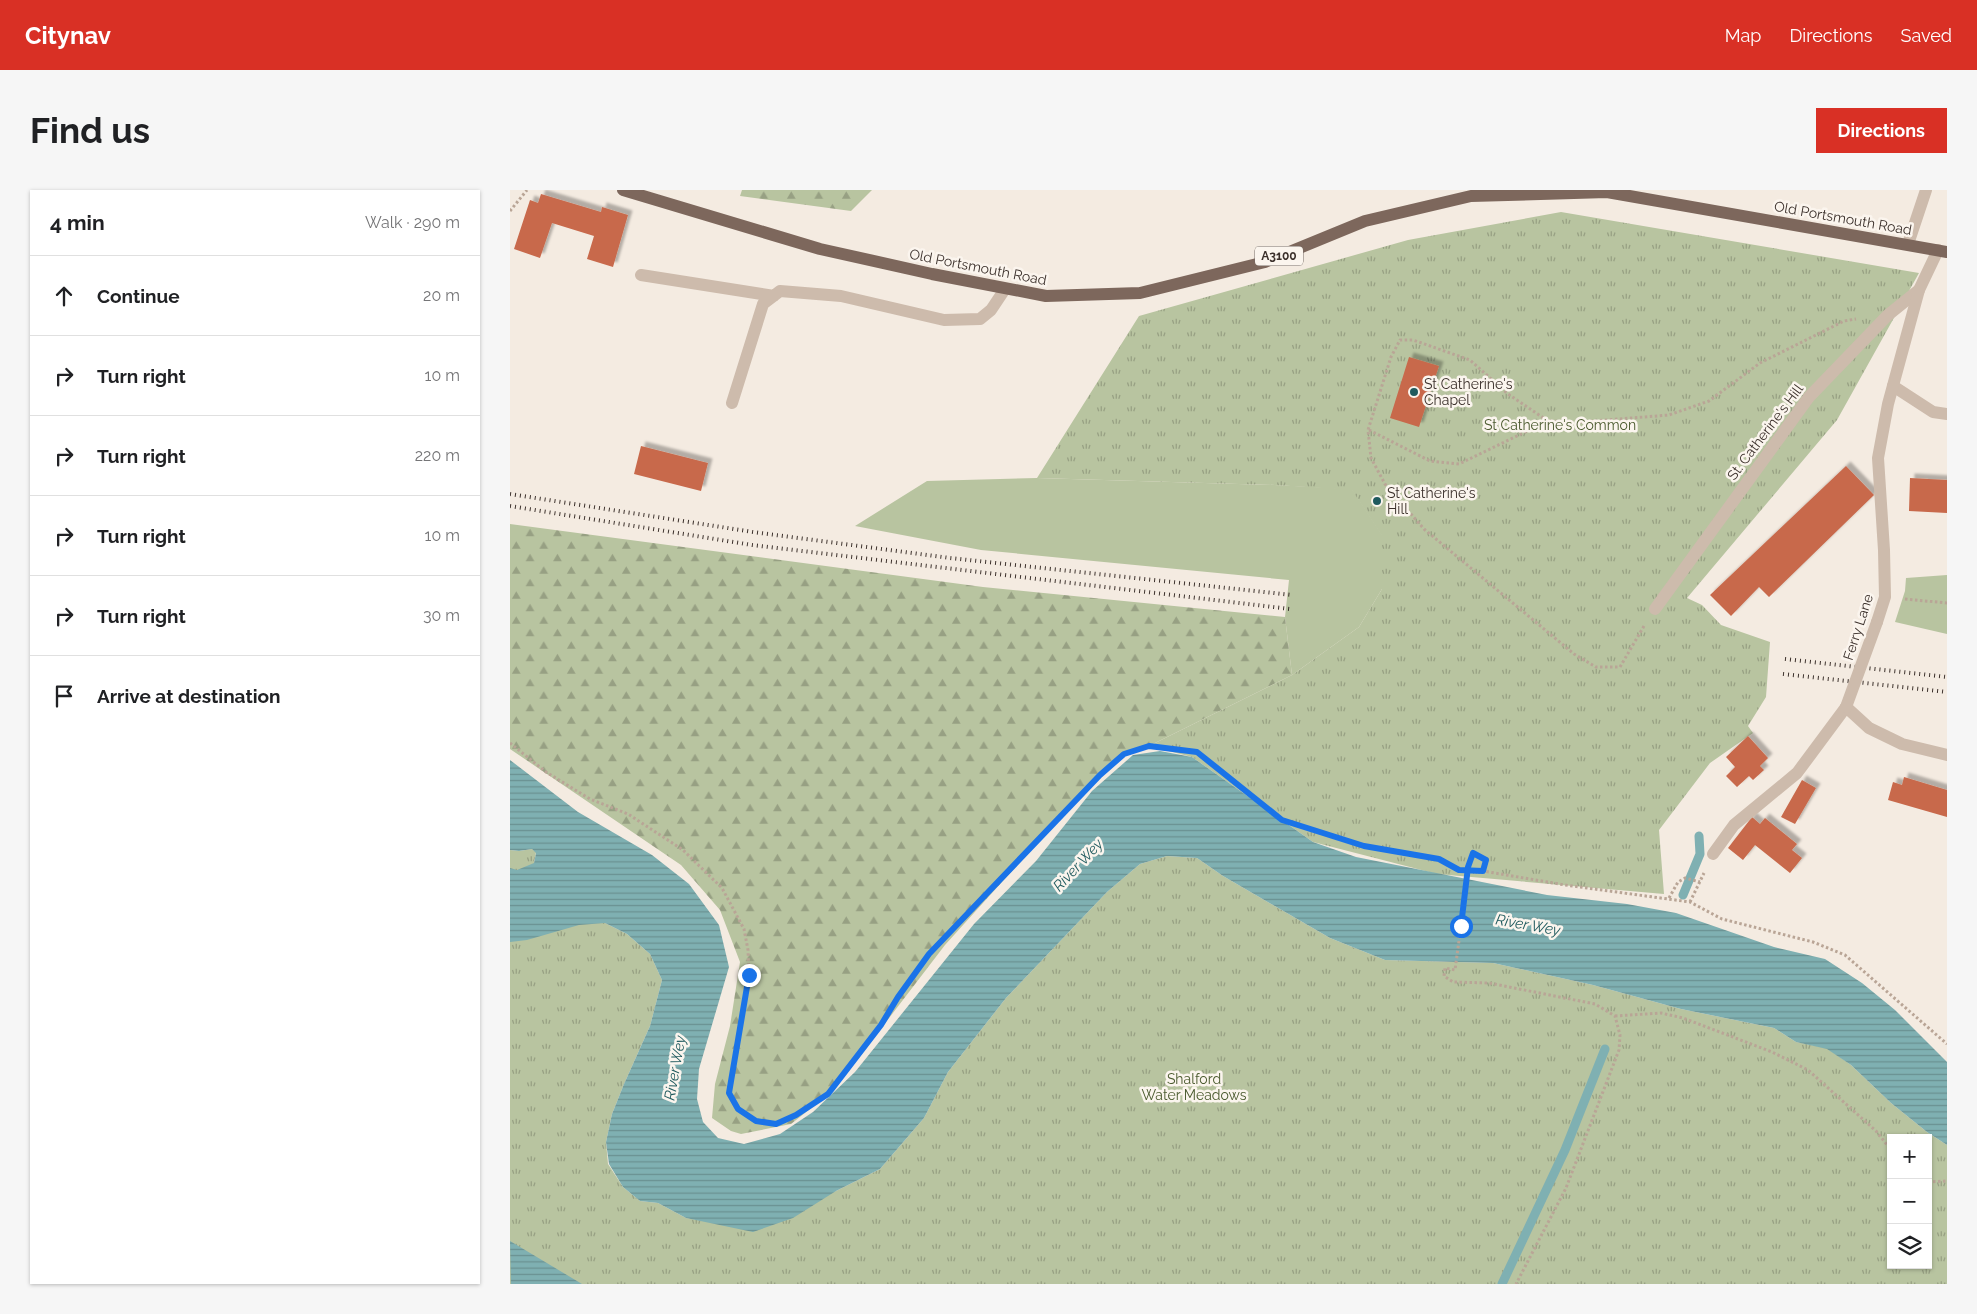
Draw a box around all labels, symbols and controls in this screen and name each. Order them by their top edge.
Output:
text: Citynav [25,21,111,50]
text: Map [1725,25,1761,46]
text: Directions [1789,25,1873,46]
text: Saved [1901,25,1952,46]
button: Directions [1816,108,1947,153]
text: Find us [30,110,150,151]
street label: Old Portsmouth Road [1773,198,1913,238]
text: 4 min [50,210,105,235]
text: Walk · 290 m [365,213,460,232]
street label: Old Portsmouth Road [908,246,1048,288]
road number: A3100 [1255,246,1303,266]
icon: ahead [50,282,78,310]
text: Continue [97,285,180,307]
text: 20 m [423,286,460,305]
icon: right [50,362,78,390]
text: Turn right [97,365,186,387]
text: 10 m [425,366,460,385]
place label: St Catherine's Chapel [1424,376,1513,408]
street label: St. Catherine's Hill [1724,381,1806,483]
marker: St Catherine's Chapel [1408,386,1420,398]
park label: St Catherine's Common [1484,417,1636,433]
icon: right [50,442,78,470]
text: Turn right [97,445,186,467]
text: 220 m [415,446,460,465]
place label: St Catherine's Hill [1387,485,1476,517]
marker: St Catherine's Hill [1371,495,1383,507]
icon: right [50,522,78,550]
text: Turn right [97,525,186,547]
text: 10 m [425,526,460,545]
street label: Ferry Lane [1840,592,1876,662]
icon: right [50,602,78,630]
text: Turn right [97,605,186,627]
text: 30 m [423,606,460,625]
icon: arrive [50,682,78,710]
text: Arrive at destination [97,685,281,707]
water label: River Wey [1049,835,1107,895]
water label: River Wey [1494,910,1562,940]
route start [1450,915,1473,938]
route end [738,964,761,987]
water label: River Wey [660,1034,690,1102]
park label: Shalford Water Meadows [1141,1071,1247,1103]
map controls [1887,1134,1932,1269]
button: + [1887,1134,1932,1179]
button: − [1887,1179,1932,1224]
button: layers [1887,1224,1932,1269]

